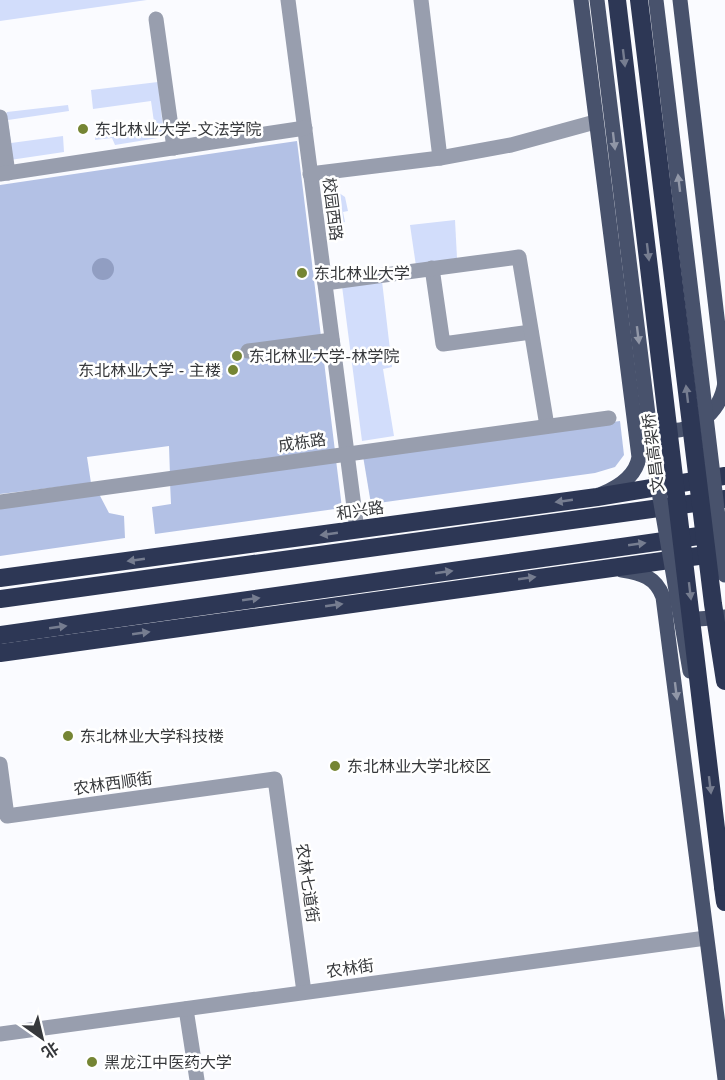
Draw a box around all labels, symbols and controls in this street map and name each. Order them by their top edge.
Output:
one-way arrow [620,49,629,68]
place label: 东北林业大学-文法学院 [95,120,262,140]
marker: 东北林业大学-文法学院 [76,122,90,136]
one-way arrow [609,132,619,151]
one-way arrow [674,173,684,192]
street label: 校园西路 [318,176,346,242]
one-way arrow [643,242,653,261]
place label: 东北林业大学 [314,264,410,284]
marker: 东北林业大学 [295,266,309,280]
one-way arrow [633,326,643,345]
place label: 东北林业大学-林学院 [249,347,400,367]
marker: 东北林业大学-林学院 [230,349,244,363]
place label: 东北林业大学 - 主楼 [78,361,221,381]
marker: 东北林业大学 - 主楼 [226,363,240,377]
one-way arrow [683,385,692,404]
street label: 文昌高架桥 [639,412,669,494]
street label: 成栋路 [277,430,327,456]
one-way arrow [554,497,573,506]
street label: 和兴路 [335,498,385,524]
one-way arrow [319,529,338,538]
one-way arrow [628,540,647,549]
one-way arrow [126,555,145,565]
one-way arrow [435,567,454,576]
one-way arrow [518,573,537,582]
one-way arrow [685,582,694,601]
one-way arrow [242,595,261,604]
one-way arrow [325,601,344,610]
one-way arrow [49,623,68,632]
one-way arrow [132,628,151,637]
one-way arrow [671,682,680,701]
place label: 东北林业大学科技楼 [80,727,224,747]
marker: 东北林业大学科技楼 [61,729,75,743]
place label: 东北林业大学北校区 [347,757,491,777]
marker: 东北林业大学北校区 [328,759,342,773]
street label: 农林西顺街 [72,769,154,799]
one-way arrow [706,776,715,795]
street label: 农林七道街 [292,842,322,924]
street label: 农林街 [325,956,375,982]
north arrow [12,1008,72,1068]
text: 北 [38,1037,62,1062]
place label: 黑龙江中医药大学 [104,1053,232,1073]
marker: 黑龙江中医药大学 [85,1055,99,1069]

